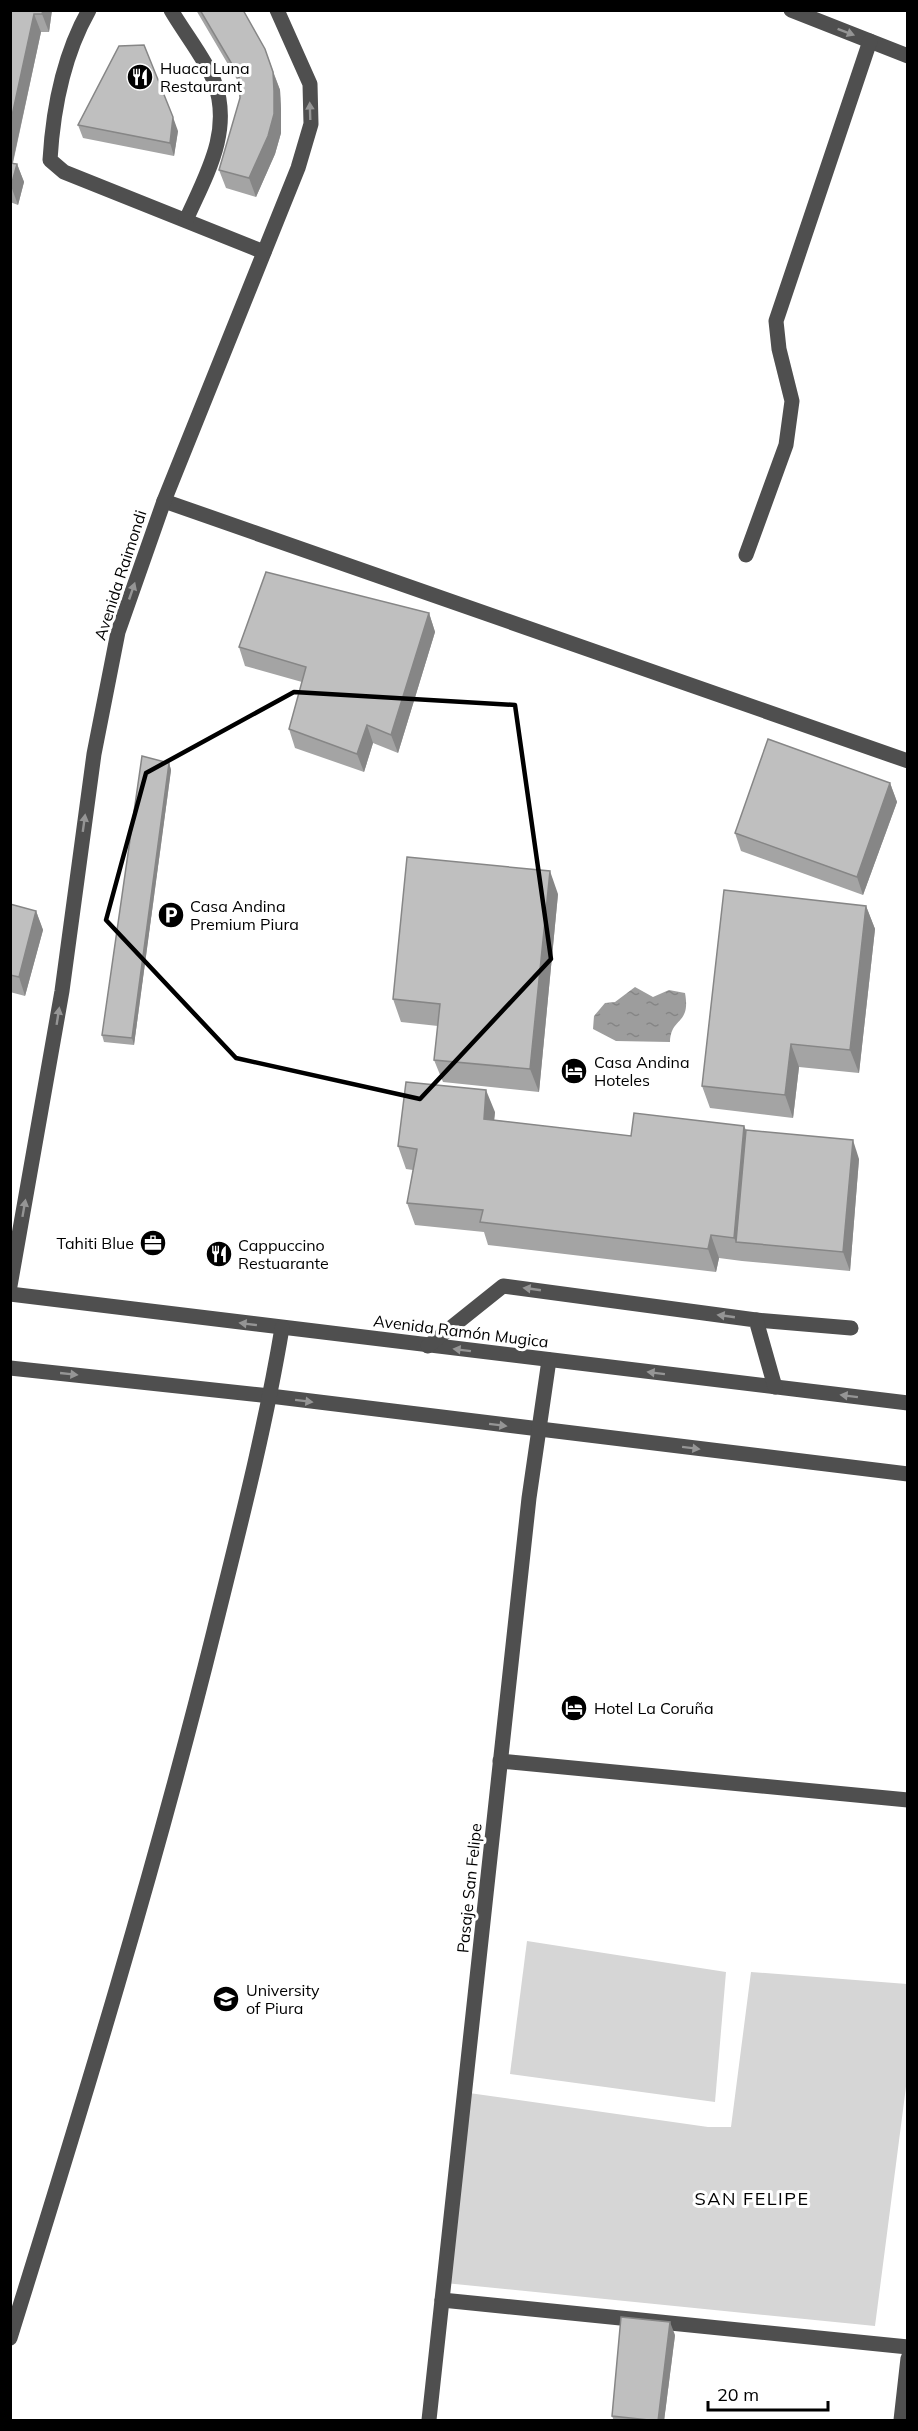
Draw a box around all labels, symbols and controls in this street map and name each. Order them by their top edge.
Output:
one-way arrow [837,28,855,37]
place label: Huaca Luna Restaurant [160,58,250,96]
restaurant icon: Huaca Luna Restaurant [125,62,155,92]
one-way arrow [306,102,315,121]
street label: Avenida Raimondi [90,508,150,642]
one-way arrow [128,582,138,600]
one-way arrow [80,813,89,832]
place label: Casa Andina Premium Piura [190,896,299,934]
parking icon: Casa Andina Premium Piura [156,900,186,930]
one-way arrow [54,1006,63,1025]
place label: Casa Andina Hoteles [594,1052,690,1090]
hotel icon: Casa Andina Hoteles [559,1056,589,1086]
one-way arrow [20,1198,29,1217]
office icon: Tahiti Blue [138,1228,168,1258]
place label: Tahiti Blue [57,1233,134,1253]
place label: Cappuccino Restuarante [238,1235,329,1273]
restaurant icon: Cappuccino Restuarante [204,1239,234,1269]
one-way arrow [523,1285,542,1294]
street label: Avenida Ramón Mugica [372,1310,550,1352]
one-way arrow [716,1311,735,1320]
one-way arrow [238,1319,257,1329]
one-way arrow [453,1345,472,1355]
one-way arrow [646,1368,665,1378]
one-way arrow [59,1369,78,1379]
one-way arrow [840,1391,859,1401]
one-way arrow [295,1396,314,1405]
one-way arrow [488,1420,507,1429]
one-way arrow [682,1443,701,1453]
hotel icon: Hotel La Coruña [559,1693,589,1723]
place label: Hotel La Coruña [594,1698,714,1718]
street label: Pasaje San Felipe [452,1822,486,1954]
place label: University of Piura [246,1980,320,2018]
school or university icon: University of Piura [211,1984,241,2014]
district label: SAN FELIPE [694,2187,810,2210]
scale bar [708,2374,828,2412]
text: 20 m [717,2383,759,2406]

